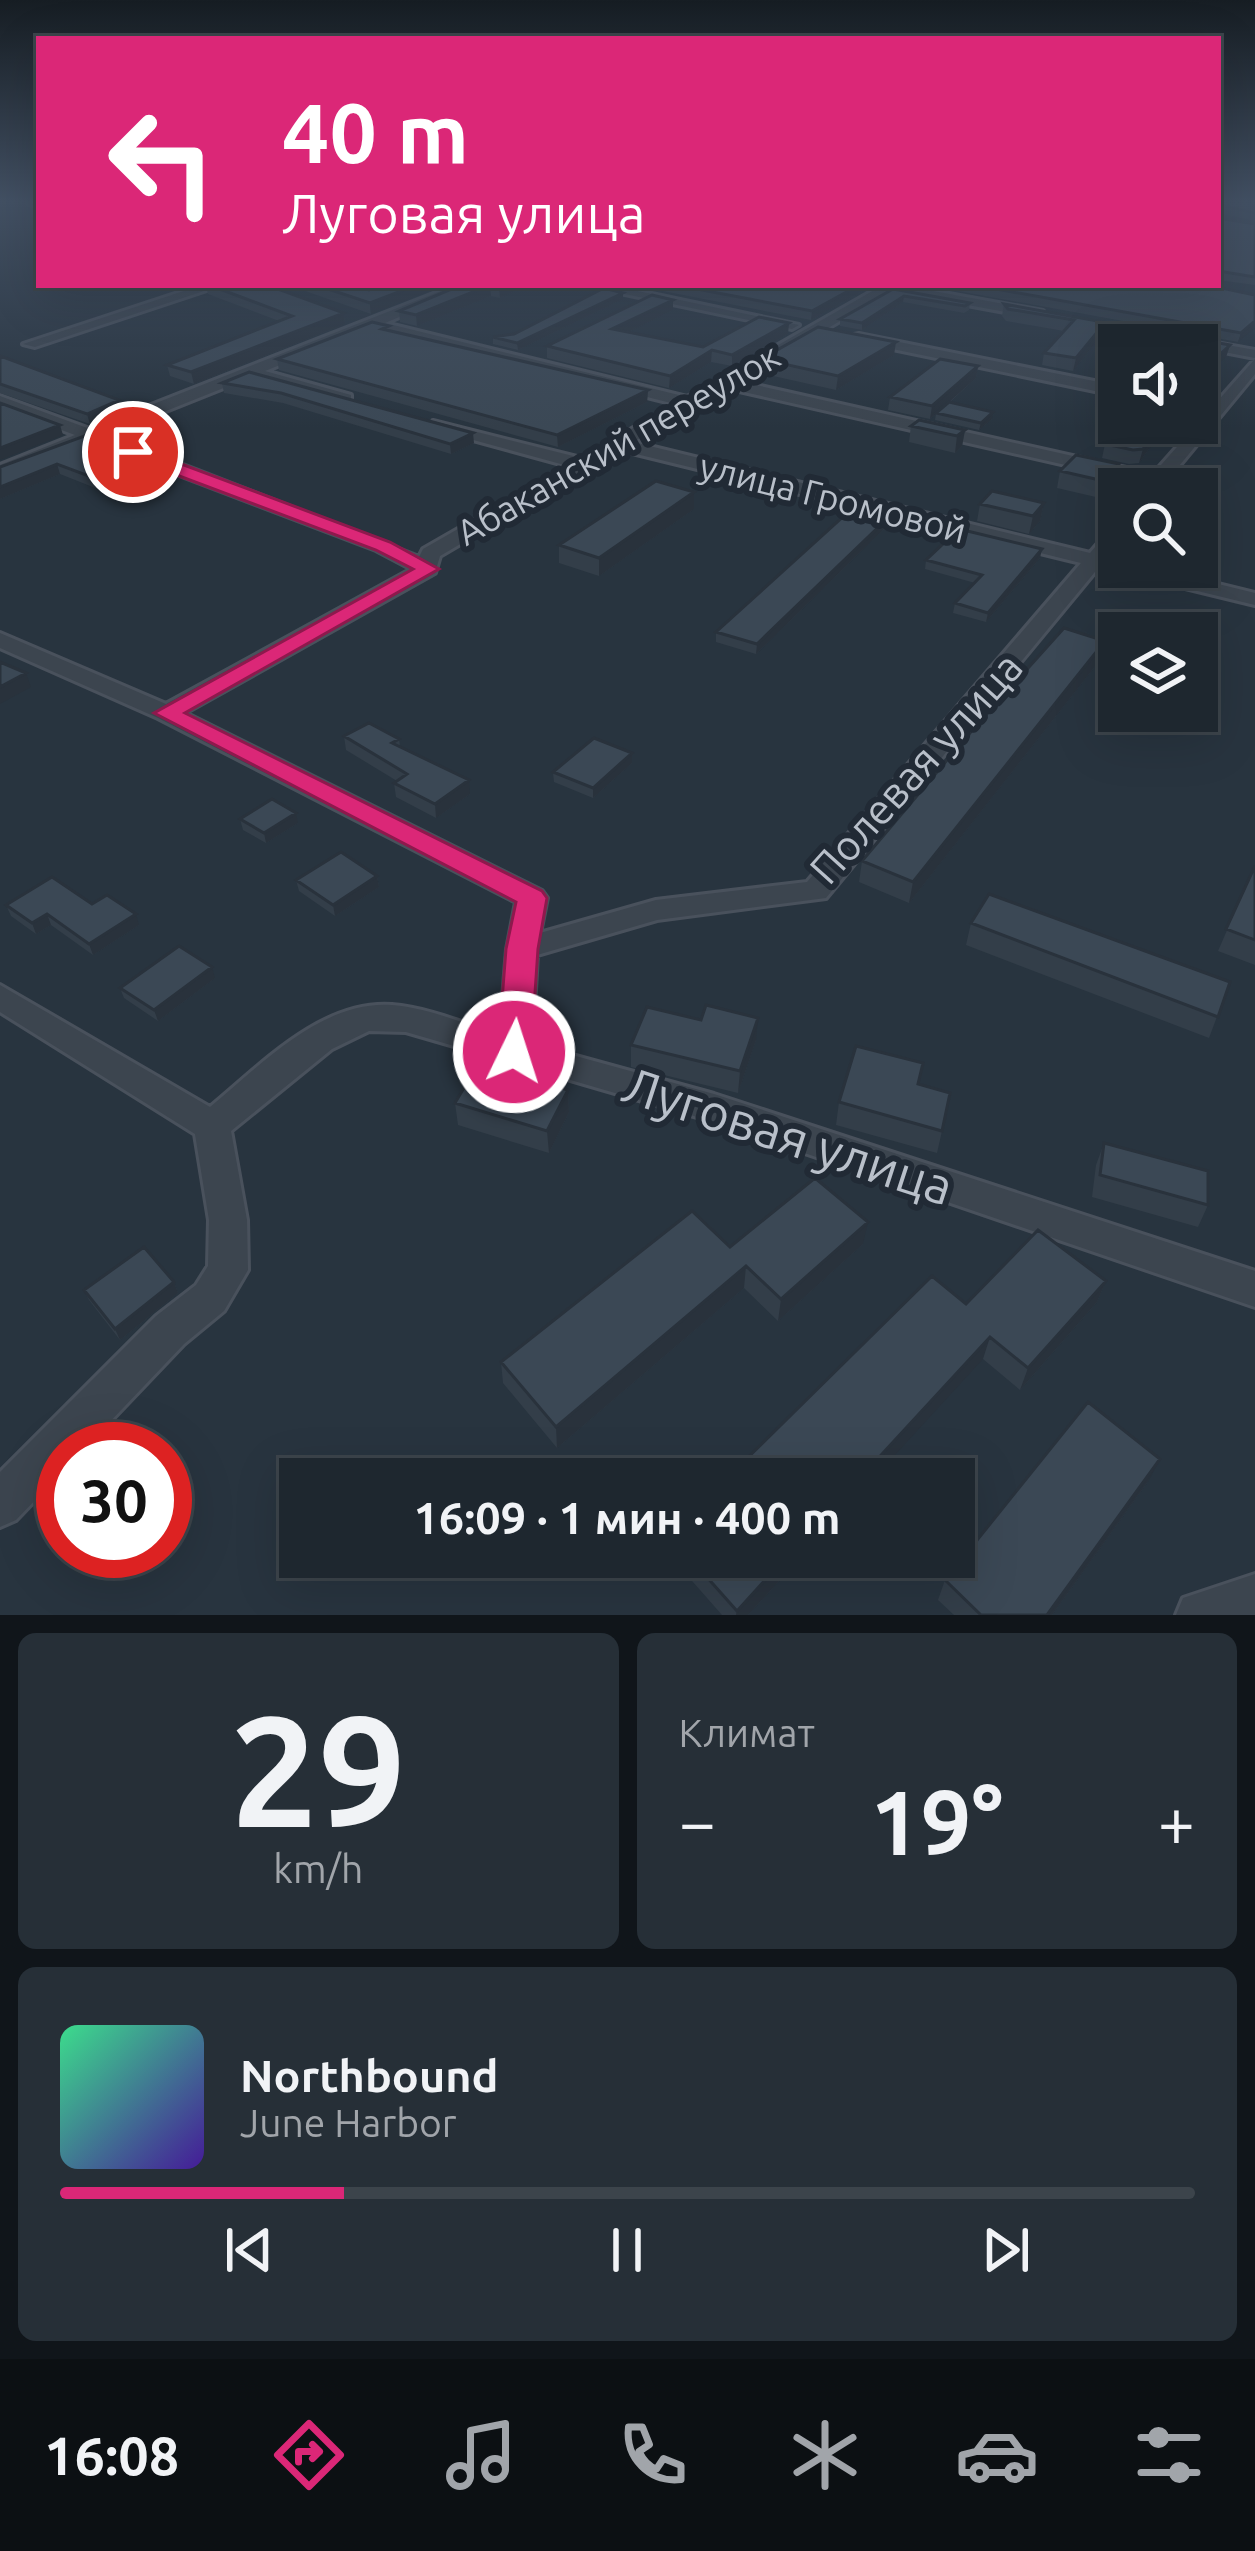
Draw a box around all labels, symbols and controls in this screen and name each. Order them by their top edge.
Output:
icon: left [84,84,240,240]
text: 40 m [282,85,469,179]
text: Луговая улица [282,183,646,243]
map controls [1098,324,1218,732]
button: sound [1098,324,1218,444]
street label: Абаканский переулок [449,334,786,553]
pin [82,401,184,503]
icon: arrive [100,419,166,485]
street label: улица Громовой [696,445,971,550]
button: search [1098,468,1218,588]
button: layers [1098,612,1218,732]
street label: Полевая улица [800,643,1031,892]
position arrow [451,989,577,1115]
street label: Луговая улица [616,1054,961,1216]
speed limit sign: 30 [36,1422,192,1578]
text: 16:09 · 1 мин · 400 m [413,1492,841,1543]
text: 29 [230,1682,406,1856]
text: Климат [679,1711,815,1754]
text: 19° [870,1771,1003,1872]
text: − [679,1784,716,1858]
text: + [1158,1784,1195,1858]
text: km/h [273,1847,363,1890]
text: Northbound [240,2050,499,2101]
text: June Harbor [240,2101,457,2144]
icon: previous [216,2217,282,2283]
icon: pause [594,2217,660,2283]
icon: next [973,2217,1039,2283]
icon: directions [267,2413,351,2497]
icon: music [439,2413,523,2497]
icon: phone [611,2413,695,2497]
icon: climate [783,2413,867,2497]
icon: car [955,2413,1039,2497]
icon: filters [1127,2413,1211,2497]
text: 16:08 [44,2425,179,2485]

